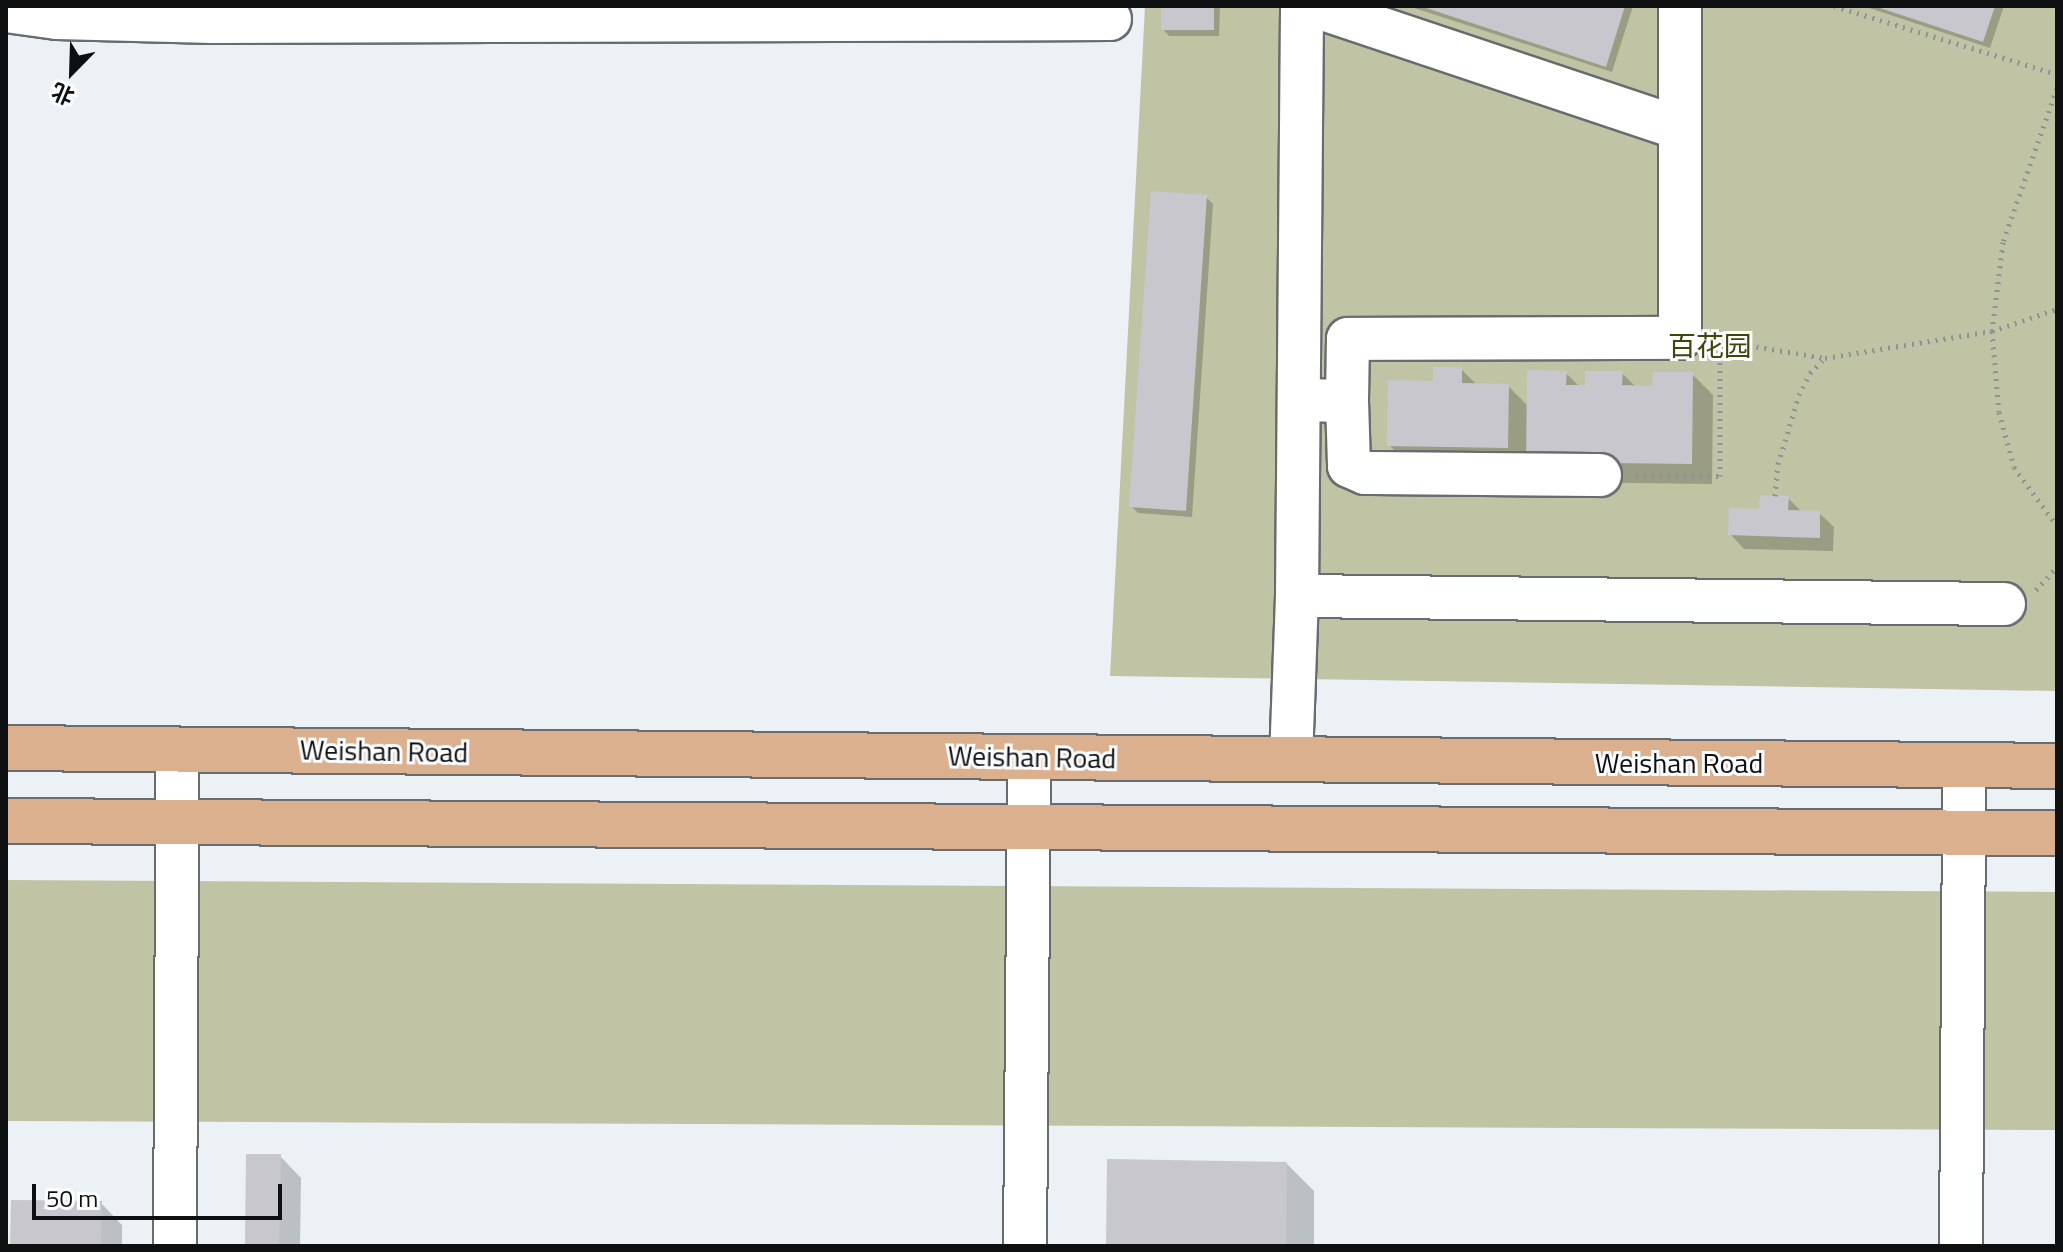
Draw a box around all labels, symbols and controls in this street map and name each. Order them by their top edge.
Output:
north arrow [32,32,112,112]
text: 北 [46,74,79,114]
park label: 百花园 [1668,329,1752,363]
street label: Weishan Road [300,733,468,769]
street label: Weishan Road [948,739,1116,775]
street label: Weishan Road [1595,746,1763,780]
scale bar [36,1168,286,1218]
text: 50 m [46,1180,98,1216]

